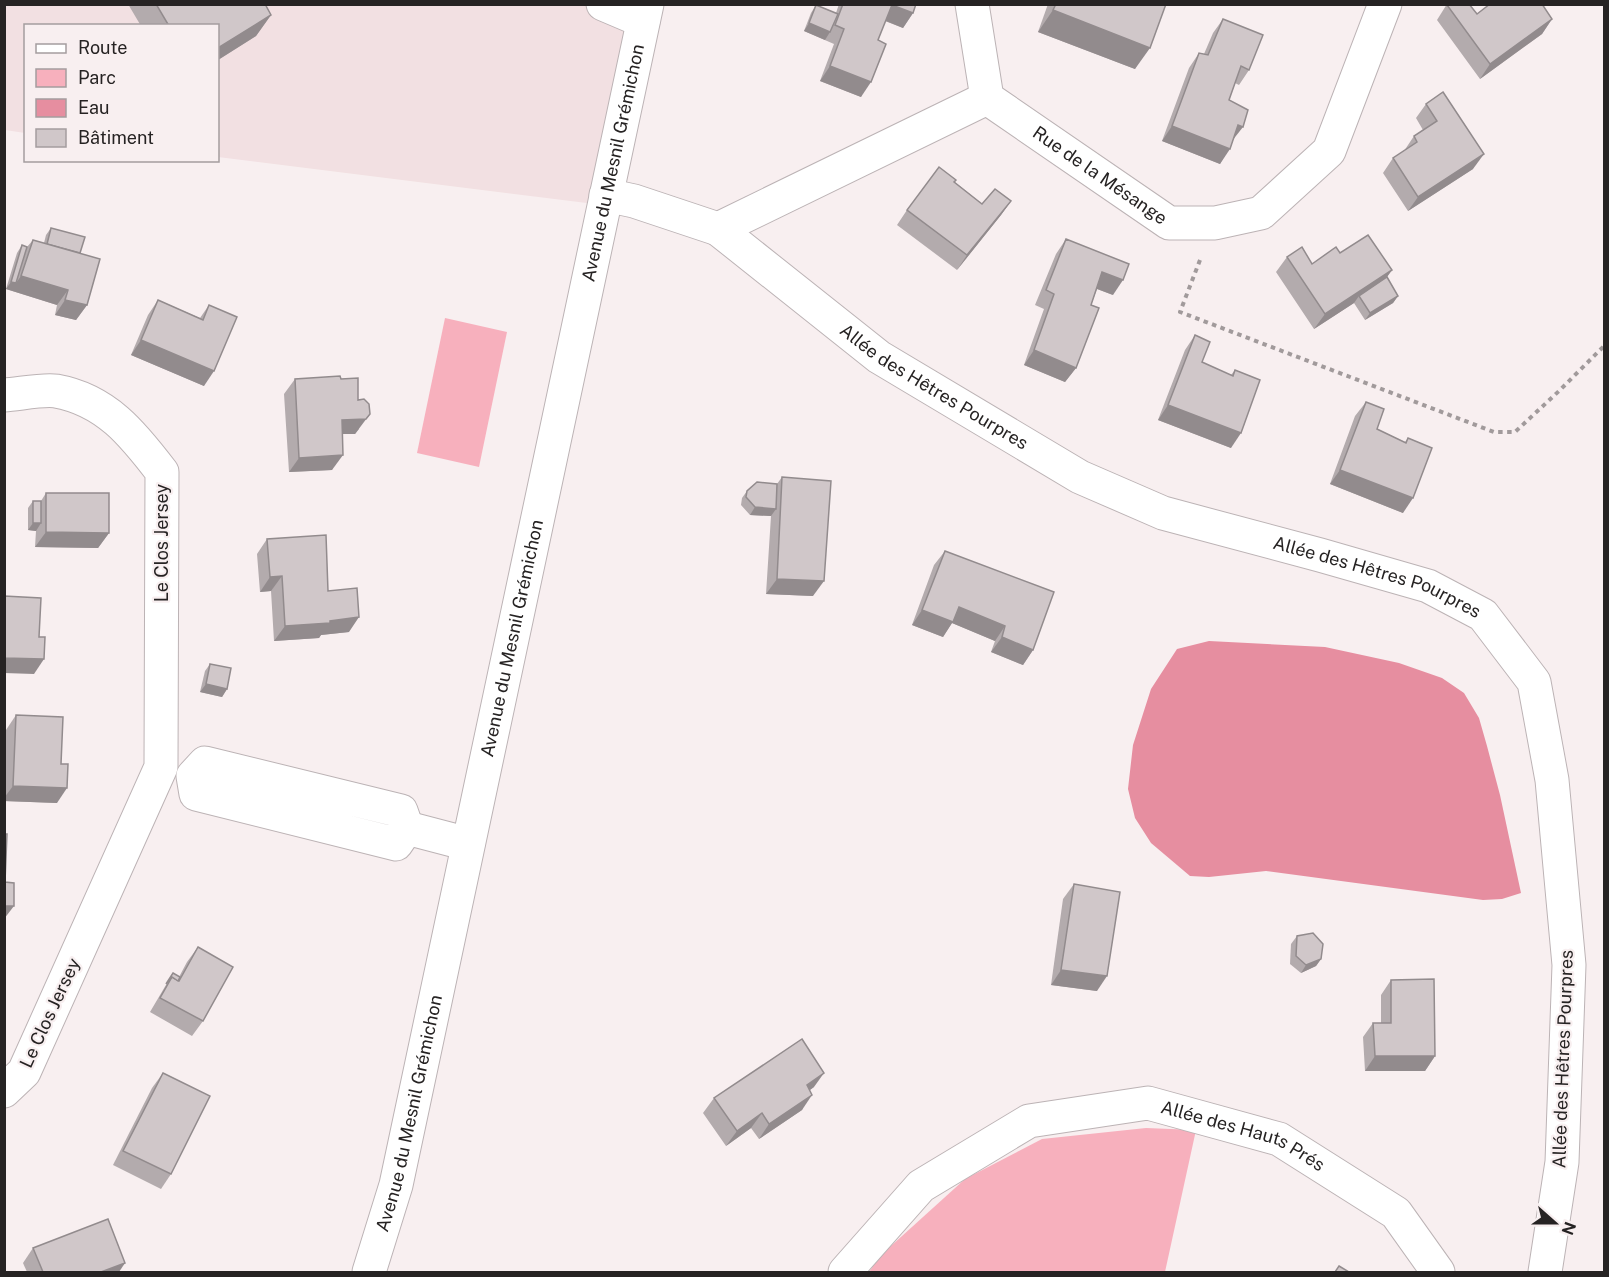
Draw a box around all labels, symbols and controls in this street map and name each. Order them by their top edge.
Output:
legend [24,24,219,162]
text: Route [78,37,127,58]
street label: Avenue du Mesnil Grémichon [577,42,648,284]
text: Parc [78,67,116,88]
text: Eau [78,97,109,118]
street label: Rue de la Mésange [1029,122,1171,228]
text: Bâtiment [78,127,154,148]
street label: Allée des Hêtres Pourpres [836,319,1032,454]
street label: Le Clos Jersey [151,483,172,602]
street label: Avenue du Mesnil Grémichon [476,517,547,759]
street label: Allée des Hêtres Pourpres [1271,532,1485,622]
street label: Allée des Hêtres Pourpres [1548,949,1577,1169]
street label: Le Clos Jersey [15,954,84,1071]
street label: Avenue du Mesnil Grémichon [371,993,446,1234]
street label: Allée des Hauts Prés [1159,1096,1329,1175]
north arrow [1525,1193,1585,1253]
text: N [1557,1219,1580,1237]

